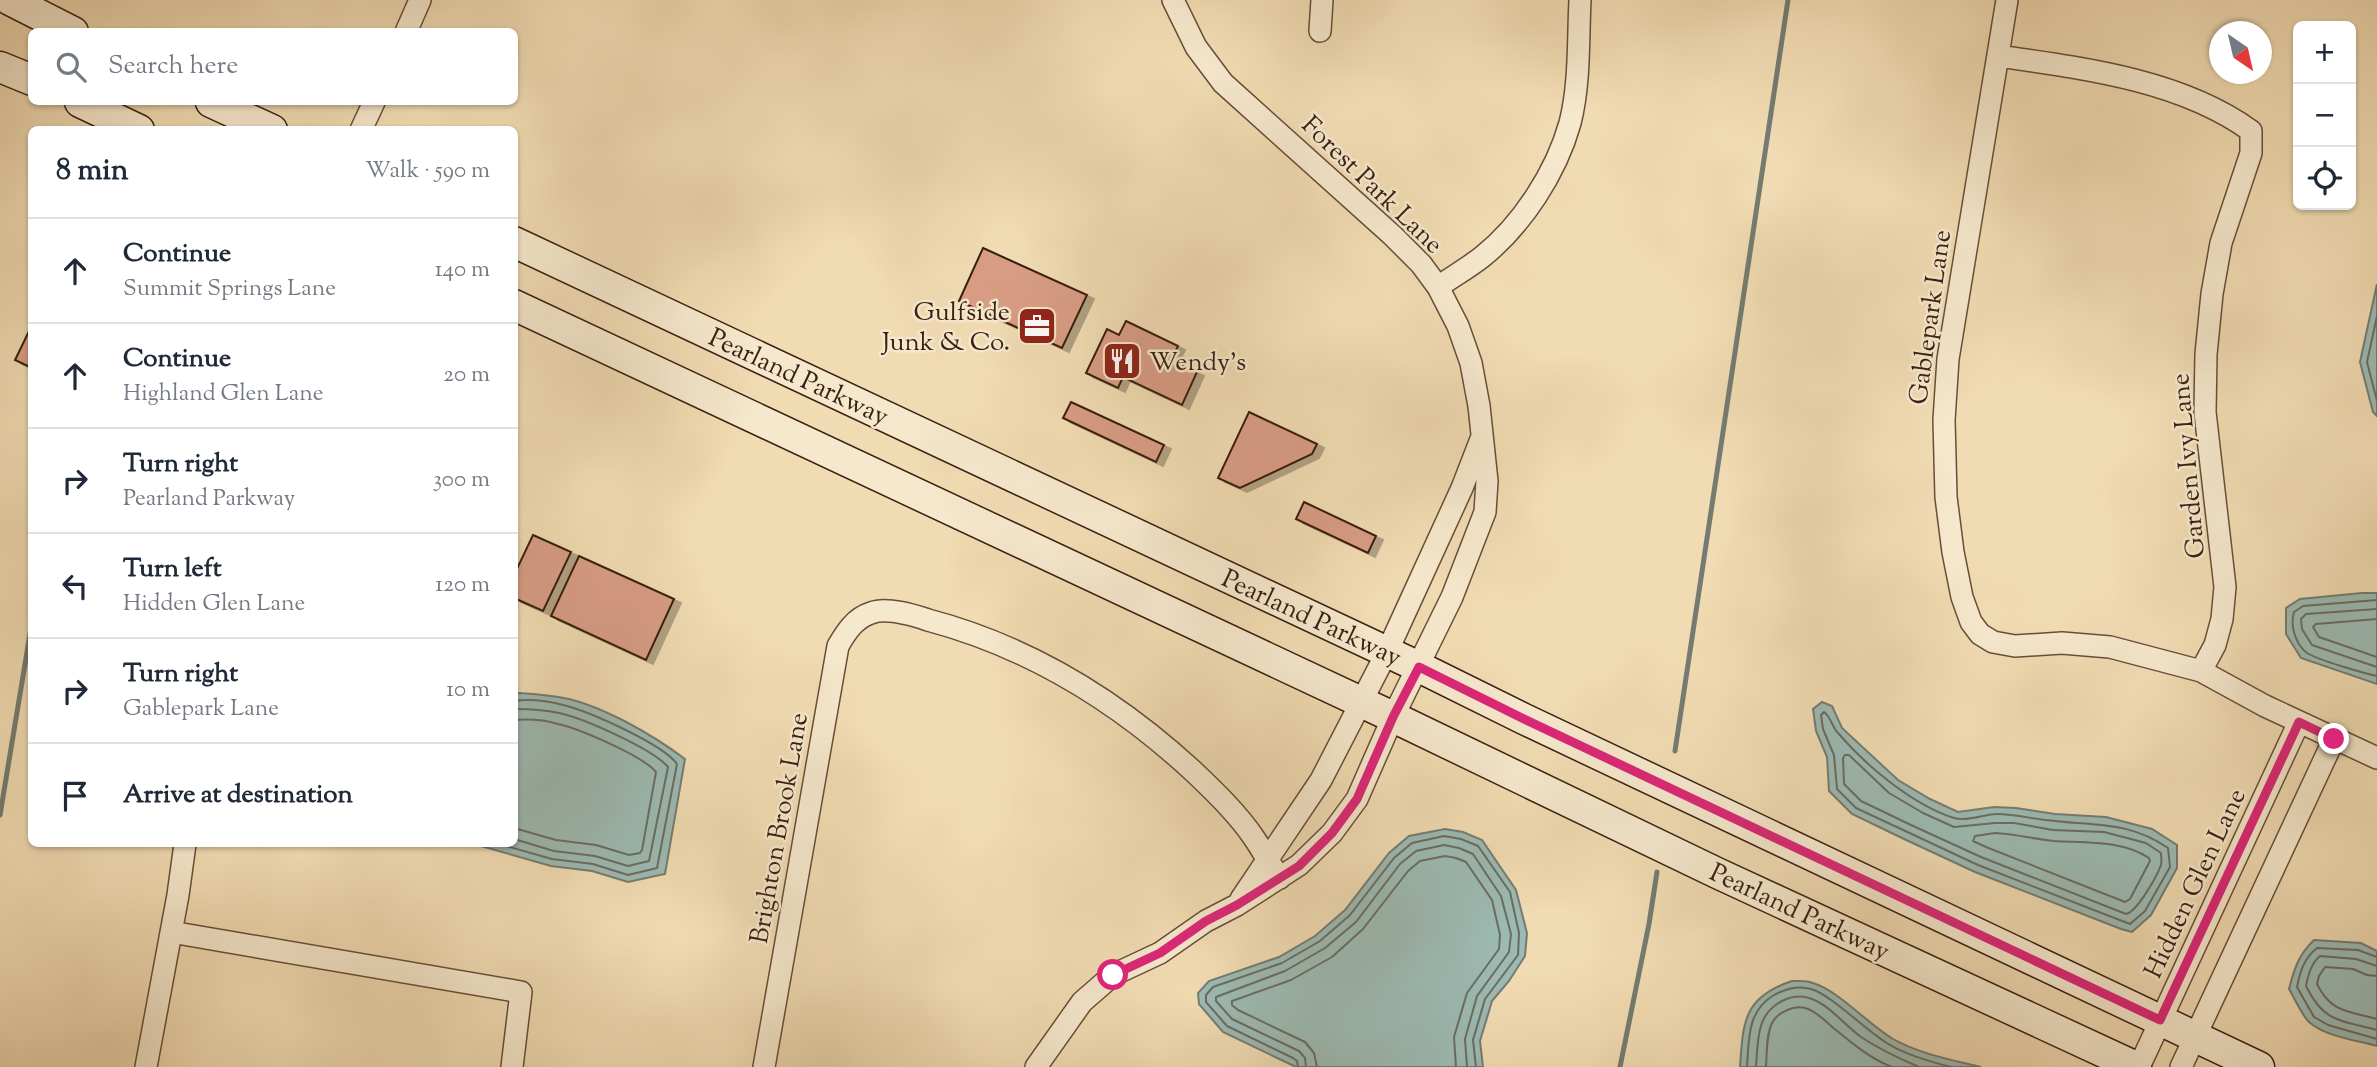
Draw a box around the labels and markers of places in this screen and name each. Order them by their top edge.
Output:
place label: Gulfside Junk & Co. [880,295,1010,362]
office icon: Gulfside Junk & Co. [1016,305,1058,347]
restaurant icon: Wendy's [1101,340,1143,382]
place label: Wendy's [1149,345,1246,382]

